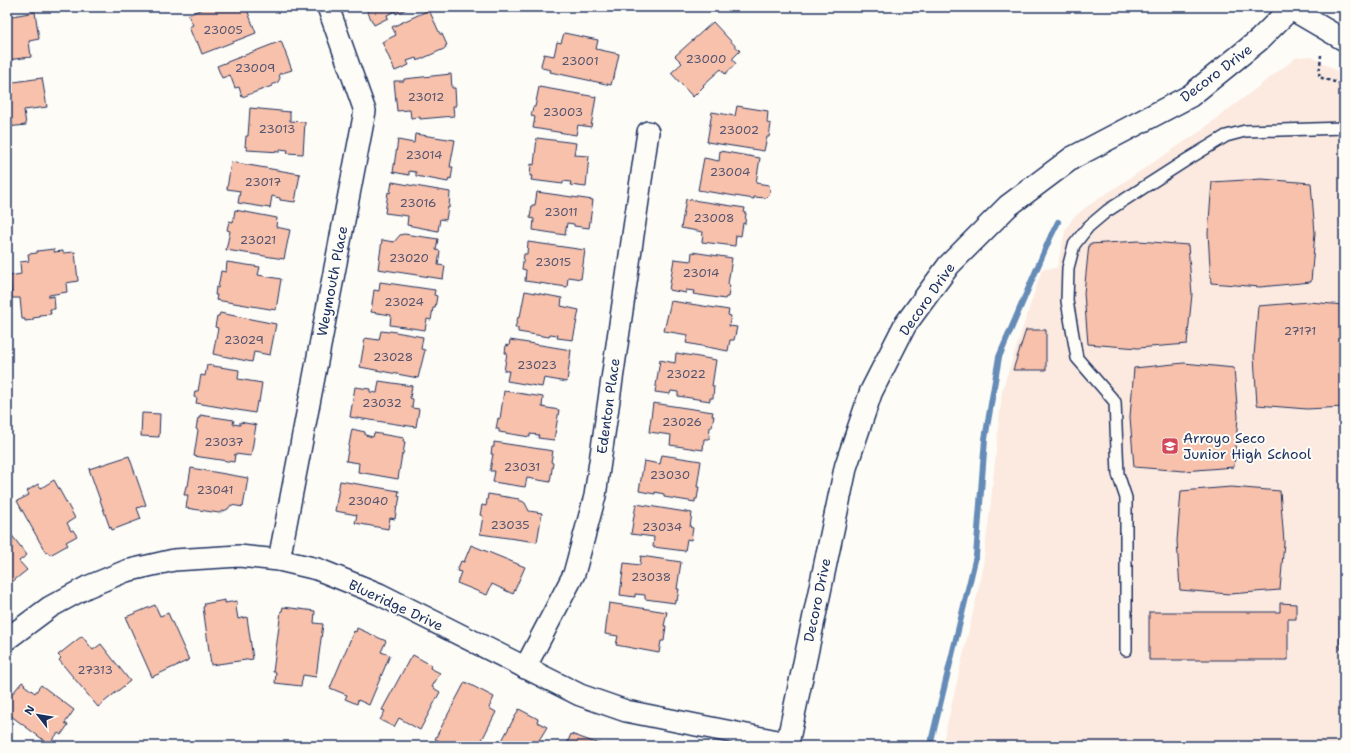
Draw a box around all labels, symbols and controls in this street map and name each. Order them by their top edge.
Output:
house number: 23005 [203,22,243,38]
street label: Decoro Drive [1176,40,1256,106]
house number: 23000 [686,51,726,67]
house number: 23001 [561,53,599,69]
house number: 23009 [235,60,275,76]
house number: 23012 [408,89,444,105]
house number: 23003 [543,104,583,120]
house number: 23013 [259,121,295,137]
house number: 23002 [719,122,759,138]
house number: 23014 [406,147,442,163]
house number: 23004 [710,164,750,180]
house number: 23017 [245,174,281,190]
house number: 23016 [399,195,437,211]
house number: 23011 [544,204,578,220]
house number: 23008 [694,210,734,226]
street label: Weymouth Place [312,224,352,338]
house number: 23021 [240,232,276,248]
house number: 23020 [389,250,429,266]
house number: 23015 [535,254,571,270]
street label: Decoro Drive [895,259,959,339]
house number: 23014 [683,265,719,281]
house number: 23024 [384,294,424,310]
house number: 27171 [1284,323,1316,339]
house number: 23029 [224,332,264,348]
house number: 23028 [373,349,413,365]
house number: 23023 [517,357,557,373]
street label: Edenton Place [592,357,624,455]
house number: 23022 [666,366,706,382]
house number: 23032 [362,395,402,411]
house number: 23026 [662,414,702,430]
place label: Arroyo Seco Junior High School [1183,429,1312,463]
house number: 23037 [204,434,244,450]
school or university icon: Arroyo Seco Junior High School [1160,436,1180,456]
house number: 23031 [504,459,540,475]
house number: 23030 [650,467,690,483]
house number: 23041 [197,482,233,498]
house number: 23040 [348,493,388,509]
house number: 23035 [490,517,530,533]
house number: 23034 [642,519,682,535]
street label: Decoro Drive [799,556,835,644]
house number: 23038 [631,569,671,585]
street label: Blueridge Drive [346,575,446,635]
house number: 27313 [77,662,113,678]
north arrow [18,695,58,735]
text: N [21,702,39,718]

